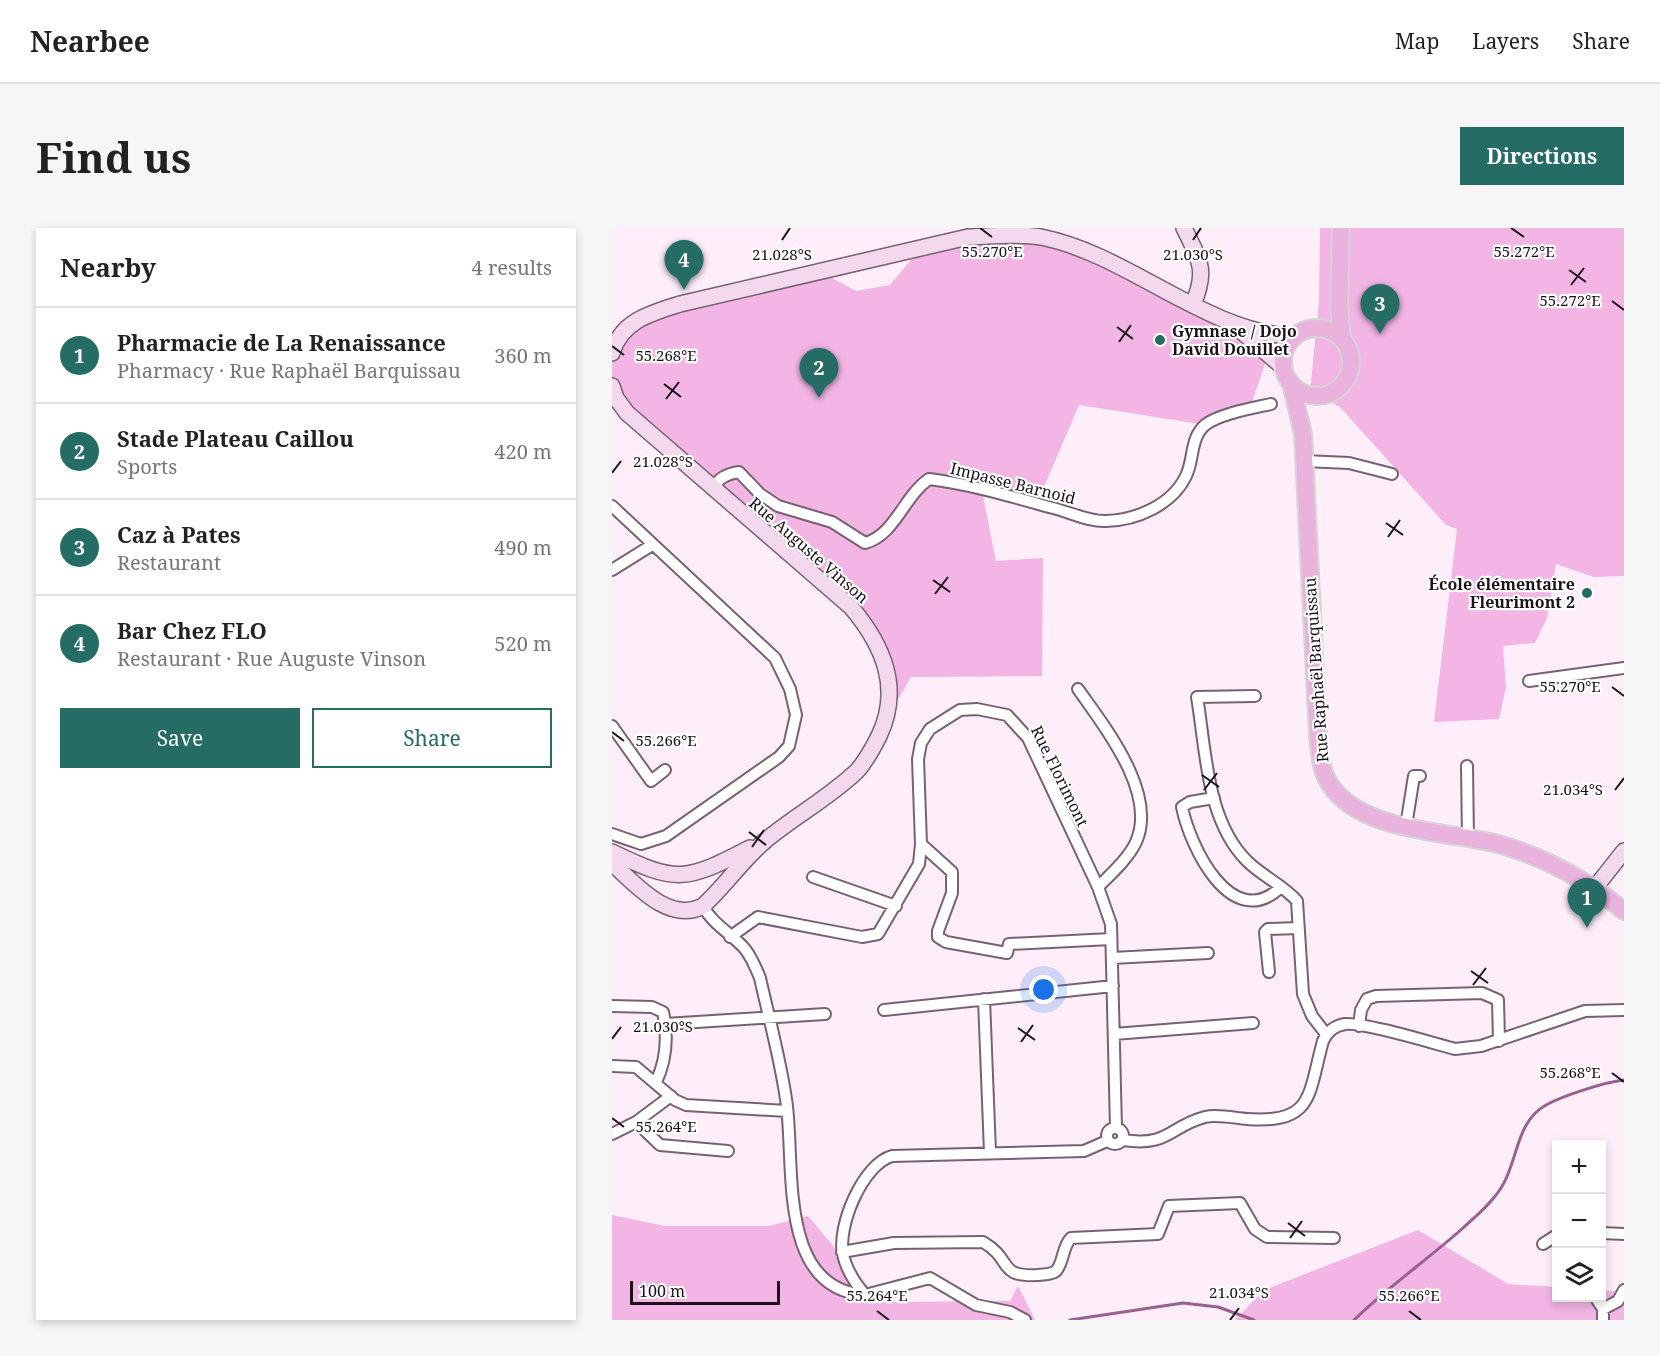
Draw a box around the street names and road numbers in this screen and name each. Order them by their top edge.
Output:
street label: Impasse Barnoid [948,457,1078,509]
street label: Rue Auguste Vinson [744,492,874,608]
street label: Rue Raphaël Barquissau [1299,577,1333,763]
street label: Rue Florimont [1026,722,1094,831]

